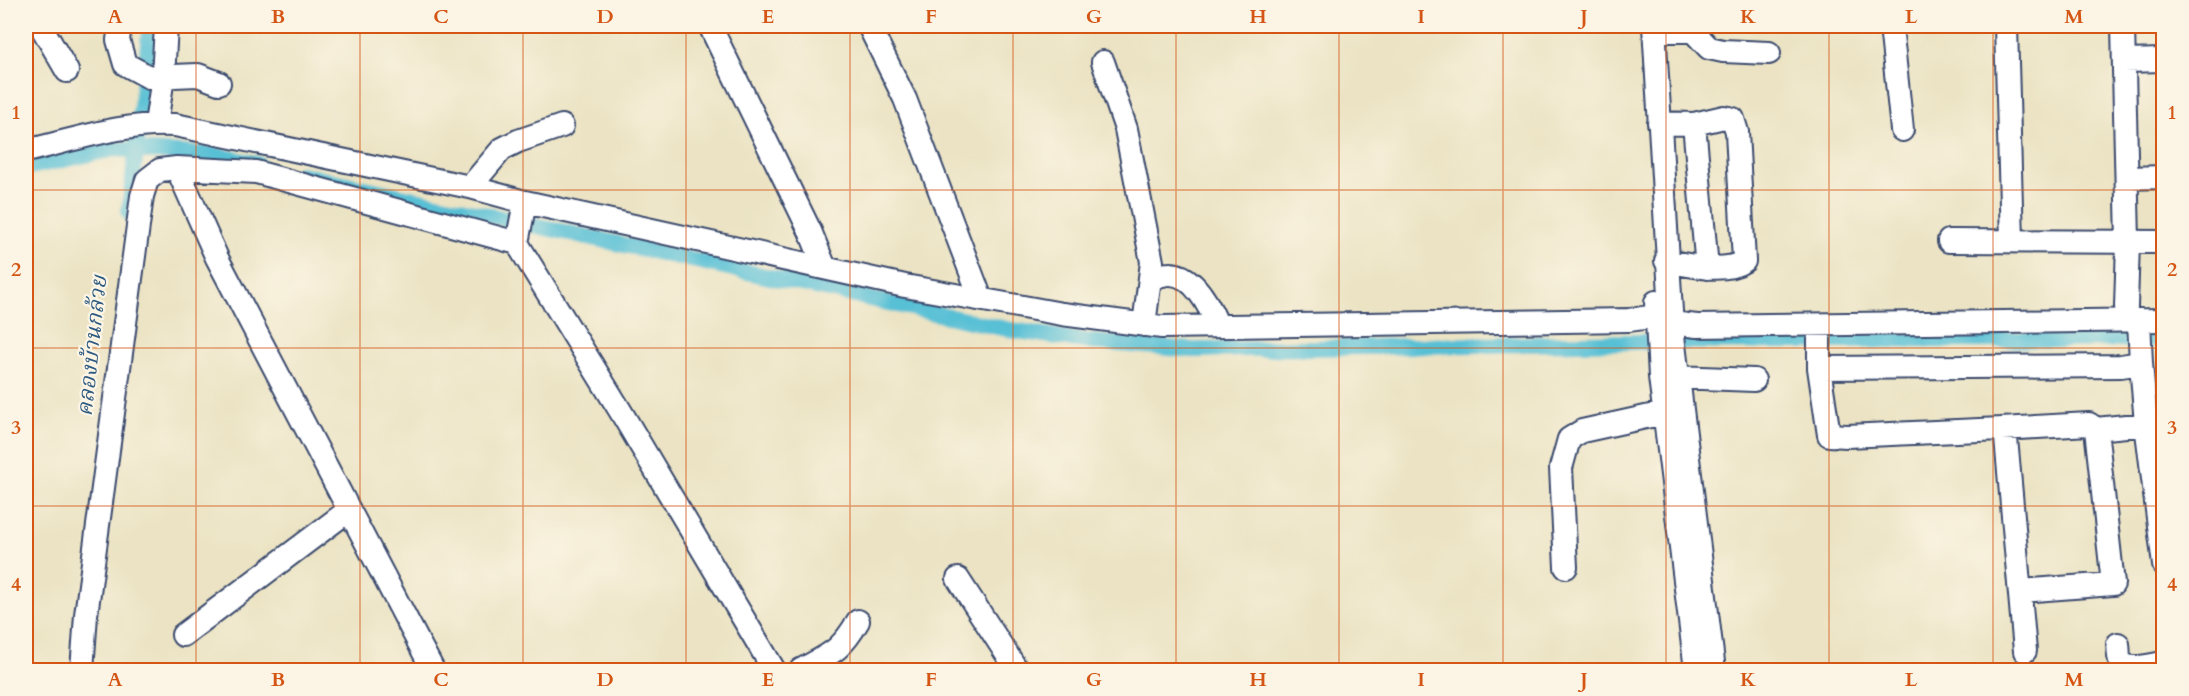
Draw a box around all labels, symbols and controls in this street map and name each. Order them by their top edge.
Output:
text: A [107,3,123,30]
text: B [271,3,285,30]
text: C [433,3,449,30]
text: D [596,3,614,30]
text: E [762,3,774,30]
text: F [925,3,937,30]
text: G [1086,3,1102,30]
text: H [1249,3,1267,30]
text: I [1417,3,1425,30]
text: J [1577,3,1588,30]
text: K [1740,3,1757,30]
text: L [1905,3,1918,30]
text: M [2064,3,2084,30]
text: 1 [11,99,21,126]
text: 1 [2167,99,2177,126]
text: 2 [11,256,21,283]
text: 2 [2167,256,2177,283]
water label: คลองบ้านกล้วย [70,272,114,418]
text: 3 [11,414,21,441]
text: 3 [2167,414,2177,441]
text: 4 [11,571,21,598]
text: 4 [2167,571,2177,598]
text: A [107,666,123,693]
text: B [271,666,285,693]
text: C [433,666,449,693]
text: D [596,666,614,693]
text: E [762,666,774,693]
text: F [925,666,937,693]
text: G [1086,666,1102,693]
text: H [1249,666,1267,693]
text: I [1417,666,1425,693]
text: J [1577,666,1588,693]
text: K [1740,666,1757,693]
text: L [1905,666,1918,693]
text: M [2064,666,2084,693]

